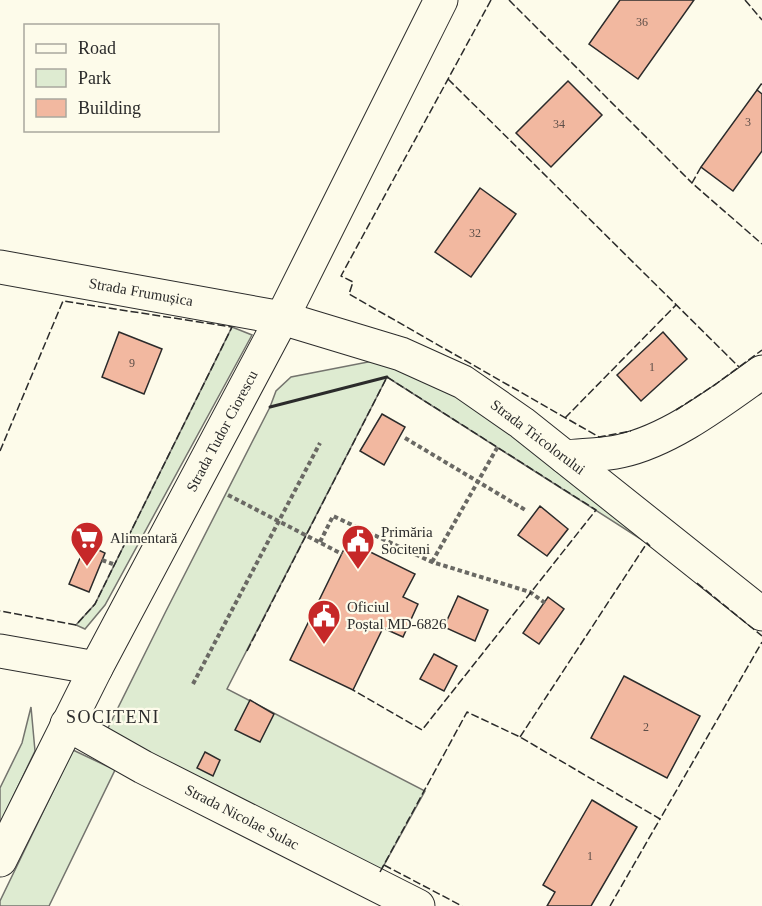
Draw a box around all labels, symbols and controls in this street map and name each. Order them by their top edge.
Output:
house number: 36 [636,15,648,29]
legend [24,24,219,132]
text: Road [78,38,116,58]
text: Park [78,68,111,88]
text: Building [78,98,141,118]
house number: 3 [745,115,751,129]
house number: 34 [553,117,565,131]
house number: 32 [469,226,481,240]
street label: Strada Frumușica [88,275,195,310]
house number: 9 [129,356,135,370]
house number: 1 [649,360,655,374]
street label: Strada Tudor Ciorescu [183,367,261,494]
street label: Strada Tricolorului [488,396,588,478]
supermarket icon: Alimentară [69,520,105,567]
public building icon: Primăria Sociteni [340,523,376,570]
place label: Primăria Sociteni [381,524,433,557]
place label: Alimentară [110,530,178,546]
public building icon: Oficiul Poștal MD-6826 [306,598,342,645]
place label: Oficiul Poștal MD-6826 [347,599,447,633]
district label: SOCITENI [66,707,160,727]
house number: 2 [643,720,649,734]
street label: Strada Nicolae Sulac [182,781,302,853]
house number: 1 [587,849,593,863]

